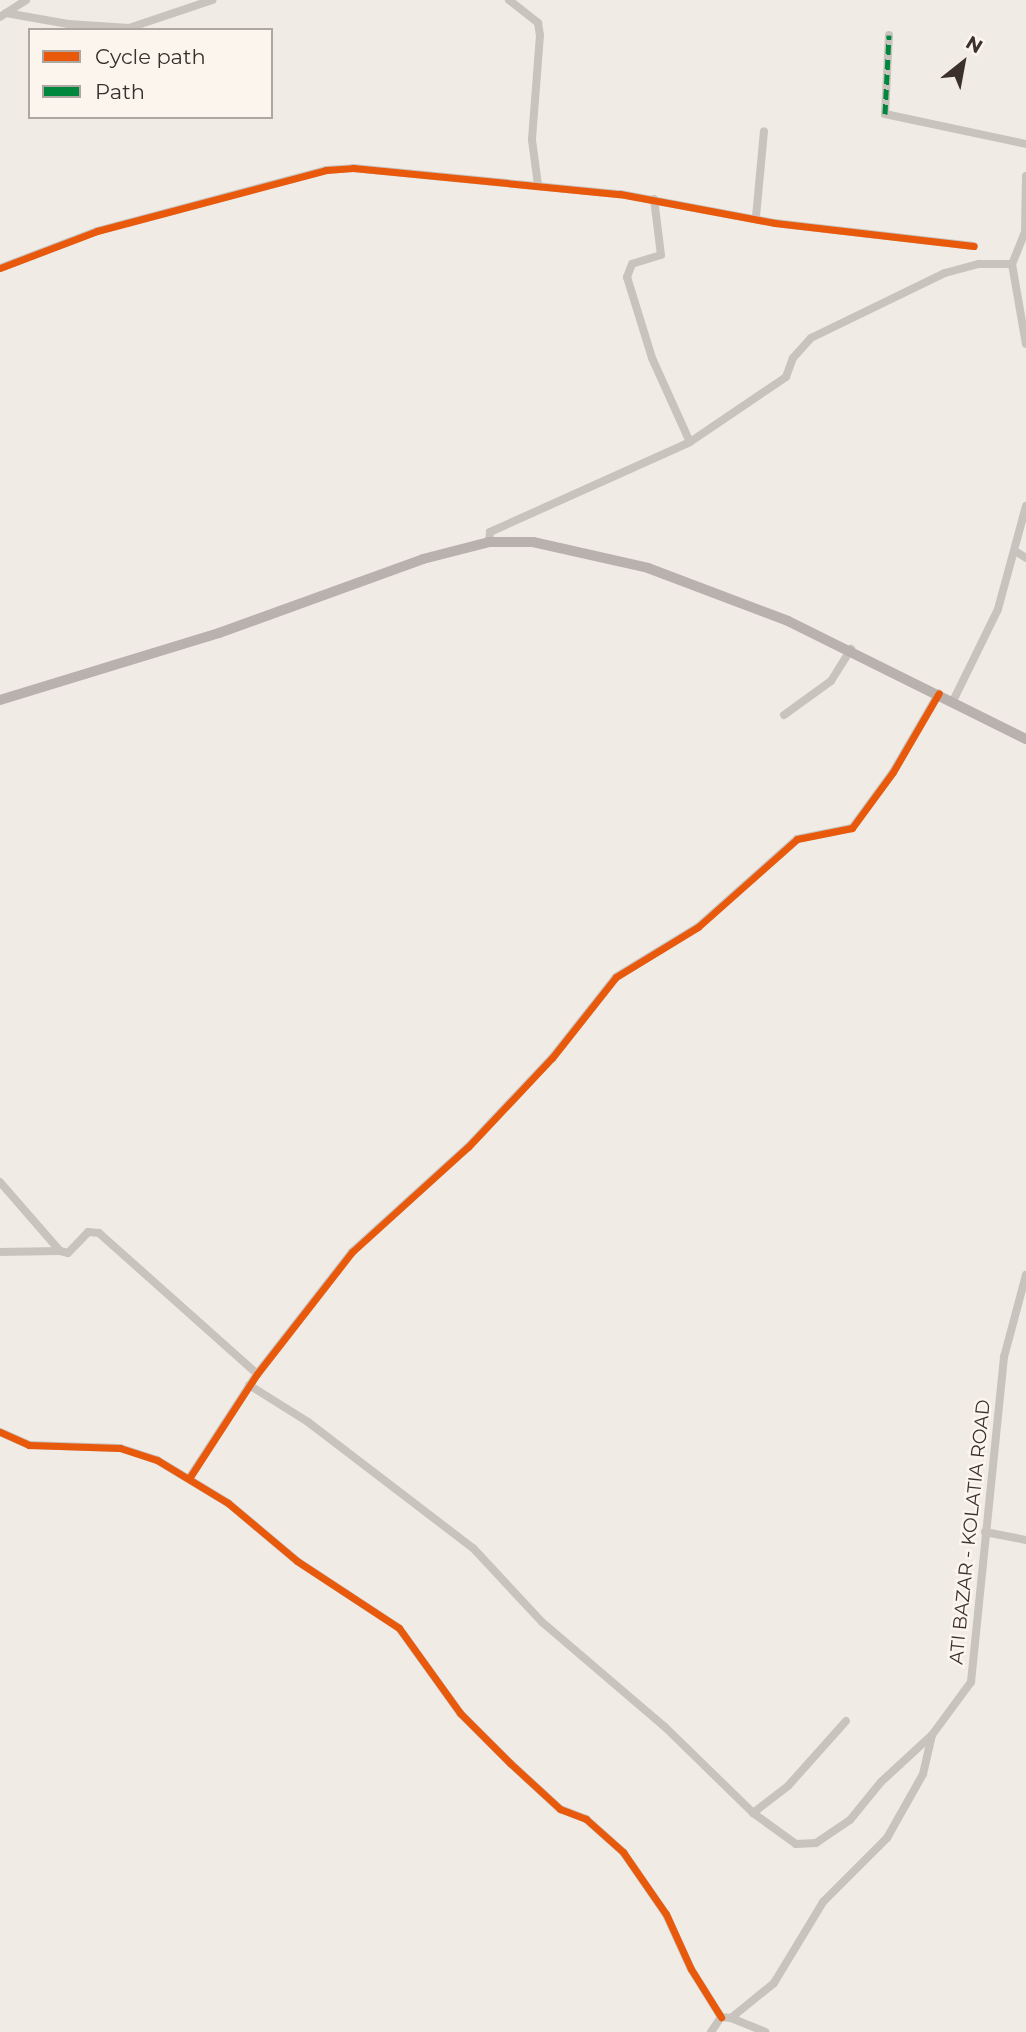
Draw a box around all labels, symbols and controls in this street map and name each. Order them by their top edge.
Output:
legend [28,28,273,119]
north arrow [928,28,998,98]
text: N [962,31,987,58]
text: Cycle path [95,44,206,69]
text: Path [95,79,145,104]
street label: ATI BAZAR - KOLATIA ROAD [945,1398,995,1666]

